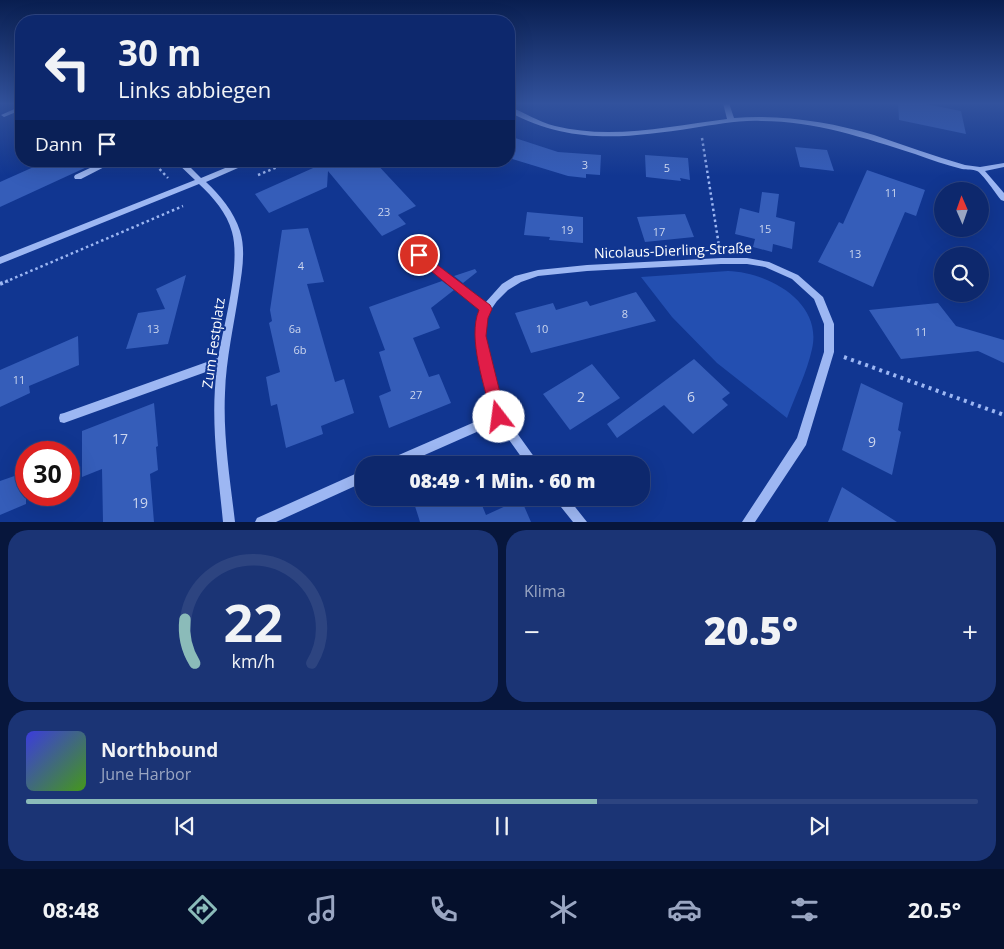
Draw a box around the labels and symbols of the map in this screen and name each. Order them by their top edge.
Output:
house number: 3 [582,157,588,172]
house number: 5 [664,160,670,175]
north arrow [934,182,989,238]
house number: 11 [885,185,897,200]
house number: 23 [378,204,390,219]
house number: 15 [759,221,771,236]
house number: 19 [561,222,573,237]
house number: 17 [653,224,665,239]
pin [398,234,440,276]
street label: Nicolaus-Dierling-Straße [594,238,752,262]
house number: 13 [849,246,861,261]
house number: 4 [298,258,305,273]
street label: Zum Festplatz [197,296,229,390]
house number: 8 [622,306,628,321]
house number: 13 [147,321,159,336]
house number: 6a [289,321,301,336]
house number: 10 [536,321,548,336]
house number: 11 [915,324,927,339]
house number: 6b [293,342,307,357]
house number: 11 [13,372,25,387]
house number: 27 [410,387,422,402]
house number: 2 [577,387,585,406]
house number: 6 [687,387,695,406]
position arrow [472,390,524,442]
house number: 17 [112,429,128,448]
house number: 9 [868,432,876,451]
speed limit sign: 30 [15,441,80,506]
house number: 19 [132,493,148,512]

